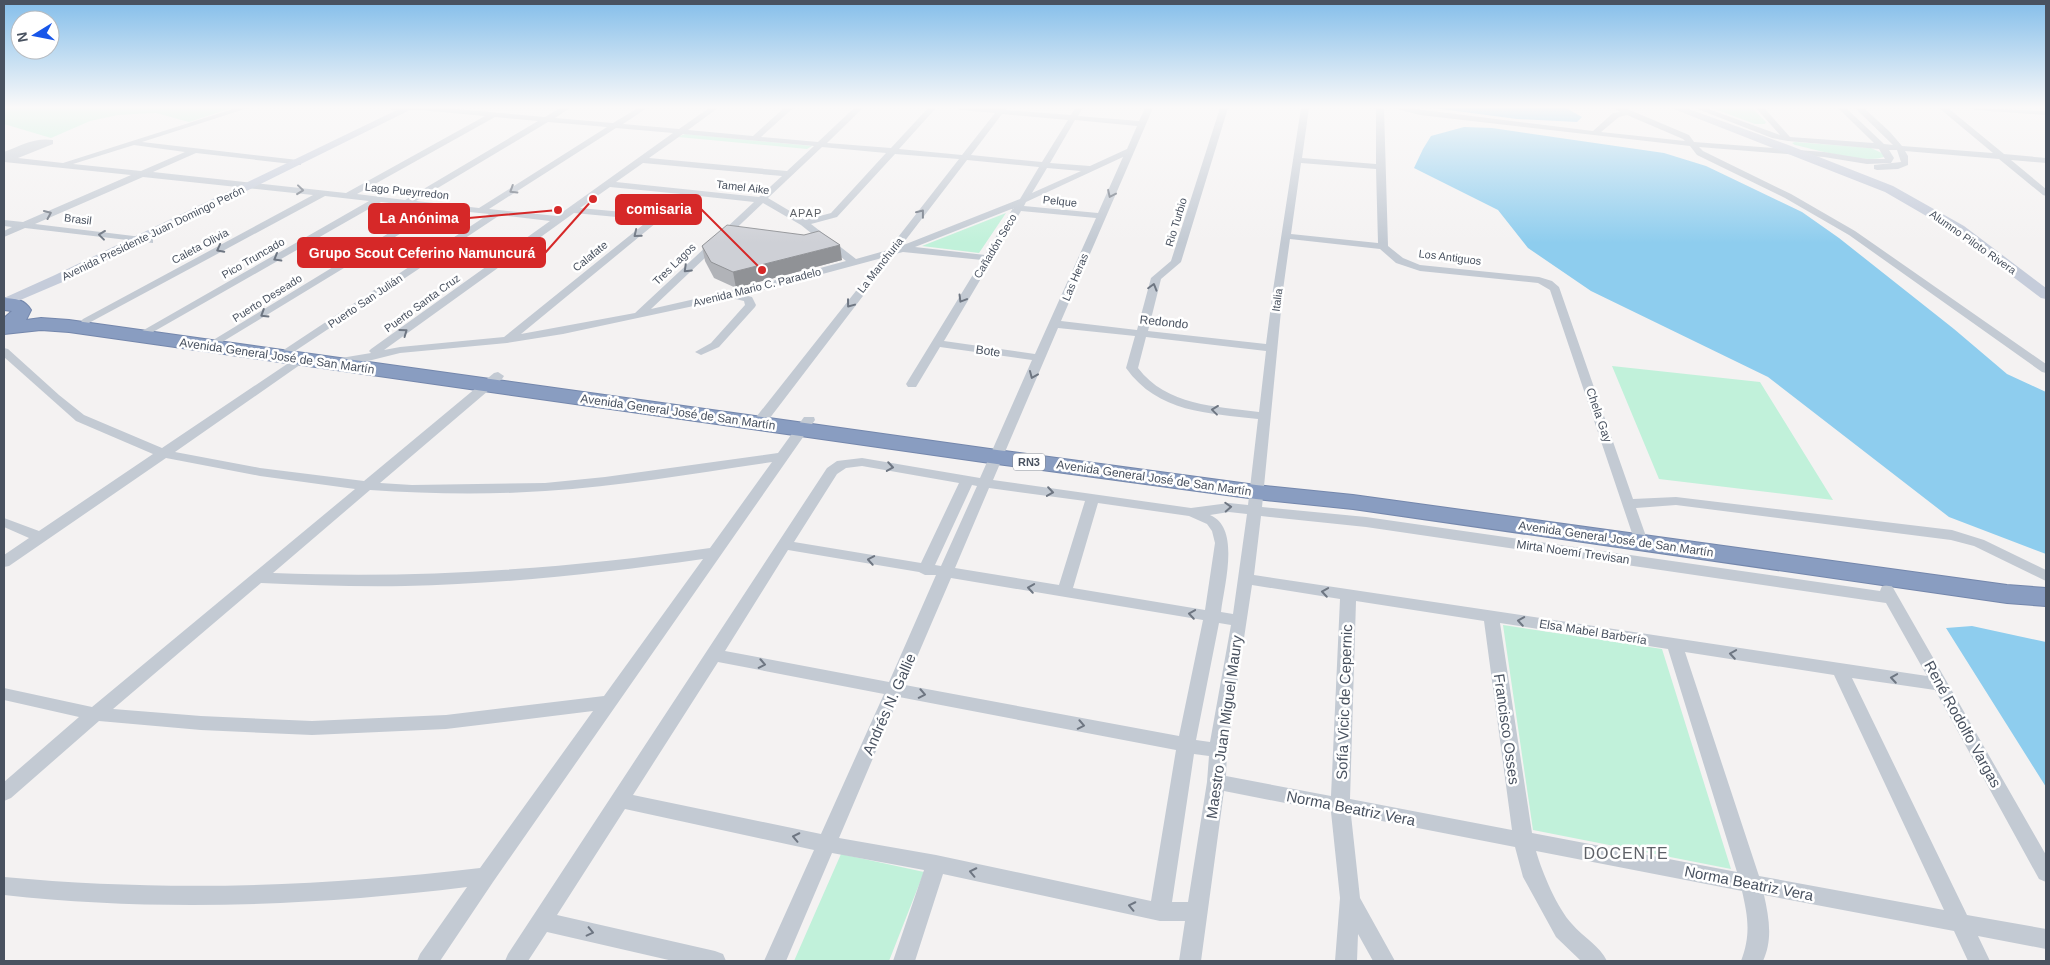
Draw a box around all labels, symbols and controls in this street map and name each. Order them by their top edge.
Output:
north arrow [10,10,60,60]
text: N [13,31,31,44]
street label: Tamel Aike [716,178,770,196]
street label: Lago Pueyrredon [364,181,450,201]
street label: Avenida Presidente Juan Domingo Perón [60,183,246,283]
one-way arrow [296,184,304,195]
one-way arrow [509,184,518,193]
one-way arrow [1107,189,1117,198]
street label: Pelque [1042,193,1078,209]
callout: comisaria [616,195,701,224]
street label: Rio Turbio [1163,196,1189,248]
text: comisaria [626,201,692,217]
callout: La Anónima [369,204,469,233]
district label: APAP [790,207,822,219]
street label: Alumno Piloto Rivera [1927,208,2019,277]
one-way arrow [43,210,52,221]
text: La Anónima [379,210,459,226]
one-way arrow [915,210,924,219]
street label: Brasil [64,211,92,227]
street label: Cañadón Seco [971,212,1019,280]
street label: Caleta Olivia [170,226,231,266]
one-way arrow [634,228,643,237]
one-way arrow [97,230,105,241]
street label: La Manchuria [855,234,906,295]
street label: Pico Truncado [220,235,286,281]
callout: Grupo Scout Ceferino Namuncurá [298,238,545,267]
street label: Calafate [570,238,610,274]
street label: Tres Lagos [650,240,698,287]
one-way arrow [216,243,225,253]
text: Grupo Scout Ceferino Namuncurá [309,245,535,261]
street label: Los Antiguos [1418,247,1482,267]
street label: Las Heras [1060,251,1091,302]
one-way arrow [273,252,282,262]
one-way arrow [684,263,693,272]
street label: Avenida Mario C. Paradelo [692,265,822,309]
street label: Puerto Deseado [230,272,304,324]
street label: Puerto San Julián [326,272,404,330]
street label: Puerto Santa Cruz [382,272,462,334]
one-way arrow [1148,283,1158,291]
street label: Italia [1270,287,1284,312]
one-way arrow [959,294,969,303]
one-way arrow [848,298,856,307]
one-way arrow [261,307,270,317]
street label: Redondo [1139,312,1189,332]
one-way arrow [398,329,407,337]
street label: Avenida General José de San Martín [179,335,375,377]
street label: Bote [975,342,1002,360]
one-way arrow [1028,370,1039,379]
street label: Chela Gay [1583,386,1615,444]
street label: Avenida General José de San Martín [580,391,776,433]
one-way arrow [1211,405,1220,415]
road number: RN3 [1013,454,1045,471]
street label: Avenida General José de San Martín [1056,457,1252,499]
one-way arrow [886,461,894,472]
one-way arrow [1047,486,1055,497]
one-way arrow [1225,502,1233,513]
street label: Avenida General José de San Martín [1518,518,1714,560]
street label: Mirta Noemí Trevisan [1516,537,1630,567]
one-way arrow [867,556,875,566]
one-way arrow [1027,583,1035,593]
one-way arrow [1321,587,1330,597]
one-way arrow [1187,609,1196,619]
one-way arrow [1516,617,1525,627]
street label: Elsa Mabel Barbería [1538,617,1648,647]
street label: Sofía Vicic de Cepernic [1333,623,1355,780]
street label: Maestro Juan Miguel Maury [1203,634,1245,820]
one-way arrow [1729,649,1738,659]
street label: Andrés N. Gallie [859,651,919,757]
street label: René Rodolfo Vargas [1921,658,2005,790]
one-way arrow [758,659,766,669]
street label: Francisco Osses [1491,673,1523,785]
one-way arrow [1890,673,1898,684]
one-way arrow [917,689,926,699]
one-way arrow [1077,719,1086,730]
street label: Norma Beatriz Vera [1285,787,1418,829]
one-way arrow [792,833,801,843]
district label: DOCENTE [1583,845,1669,862]
street label: Norma Beatriz Vera [1683,862,1816,904]
one-way arrow [969,867,978,877]
one-way arrow [1128,901,1136,912]
one-way arrow [585,926,594,937]

